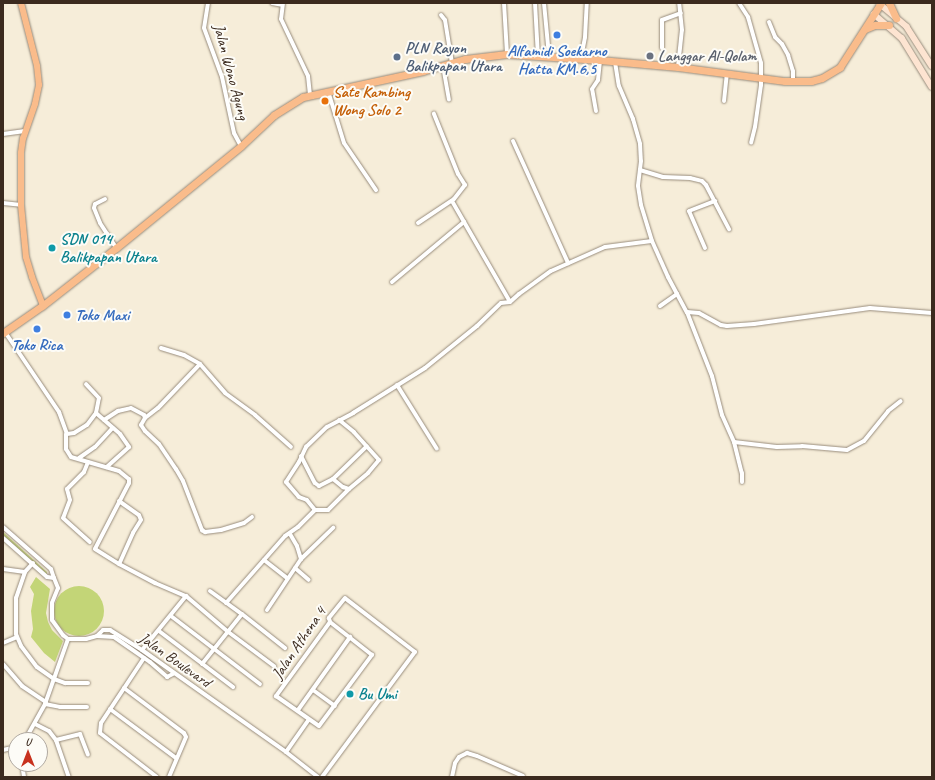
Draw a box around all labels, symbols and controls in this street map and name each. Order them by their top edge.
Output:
street label: Jalan Wono Agung [209,22,253,122]
marker: Alfamidi Soekarno Hatta KM.6,5 [552,30,562,40]
place label: PLN Rayon Balikpapan Utara [405,38,503,76]
place label: Alfamidi Soekarno Hatta KM.6,5 [507,41,607,79]
place label: Langgar Al-Qolam [658,46,756,66]
marker: Langgar Al-Qolam [645,51,655,61]
marker: PLN Rayon Balikpapan Utara [392,52,402,62]
place label: Sate Kambing Wong Solo 2 [333,82,410,120]
marker: Sate Kambing Wong Solo 2 [320,96,330,106]
place label: SDN 014 Balikpapan Utara [60,229,158,267]
marker: SDN 014 Balikpapan Utara [47,243,57,253]
place label: Toko Maxi [75,305,130,325]
marker: Toko Maxi [62,310,72,320]
marker: Toko Rica [32,324,42,334]
place label: Toko Rica [11,335,63,355]
street label: Jalan Athena 4 [268,603,330,683]
street label: Jalan Boulevard [135,628,215,692]
place label: Bu Umi [358,684,397,704]
marker: Bu Umi [345,689,355,699]
north arrow [8,732,48,772]
text: U [25,734,31,748]

